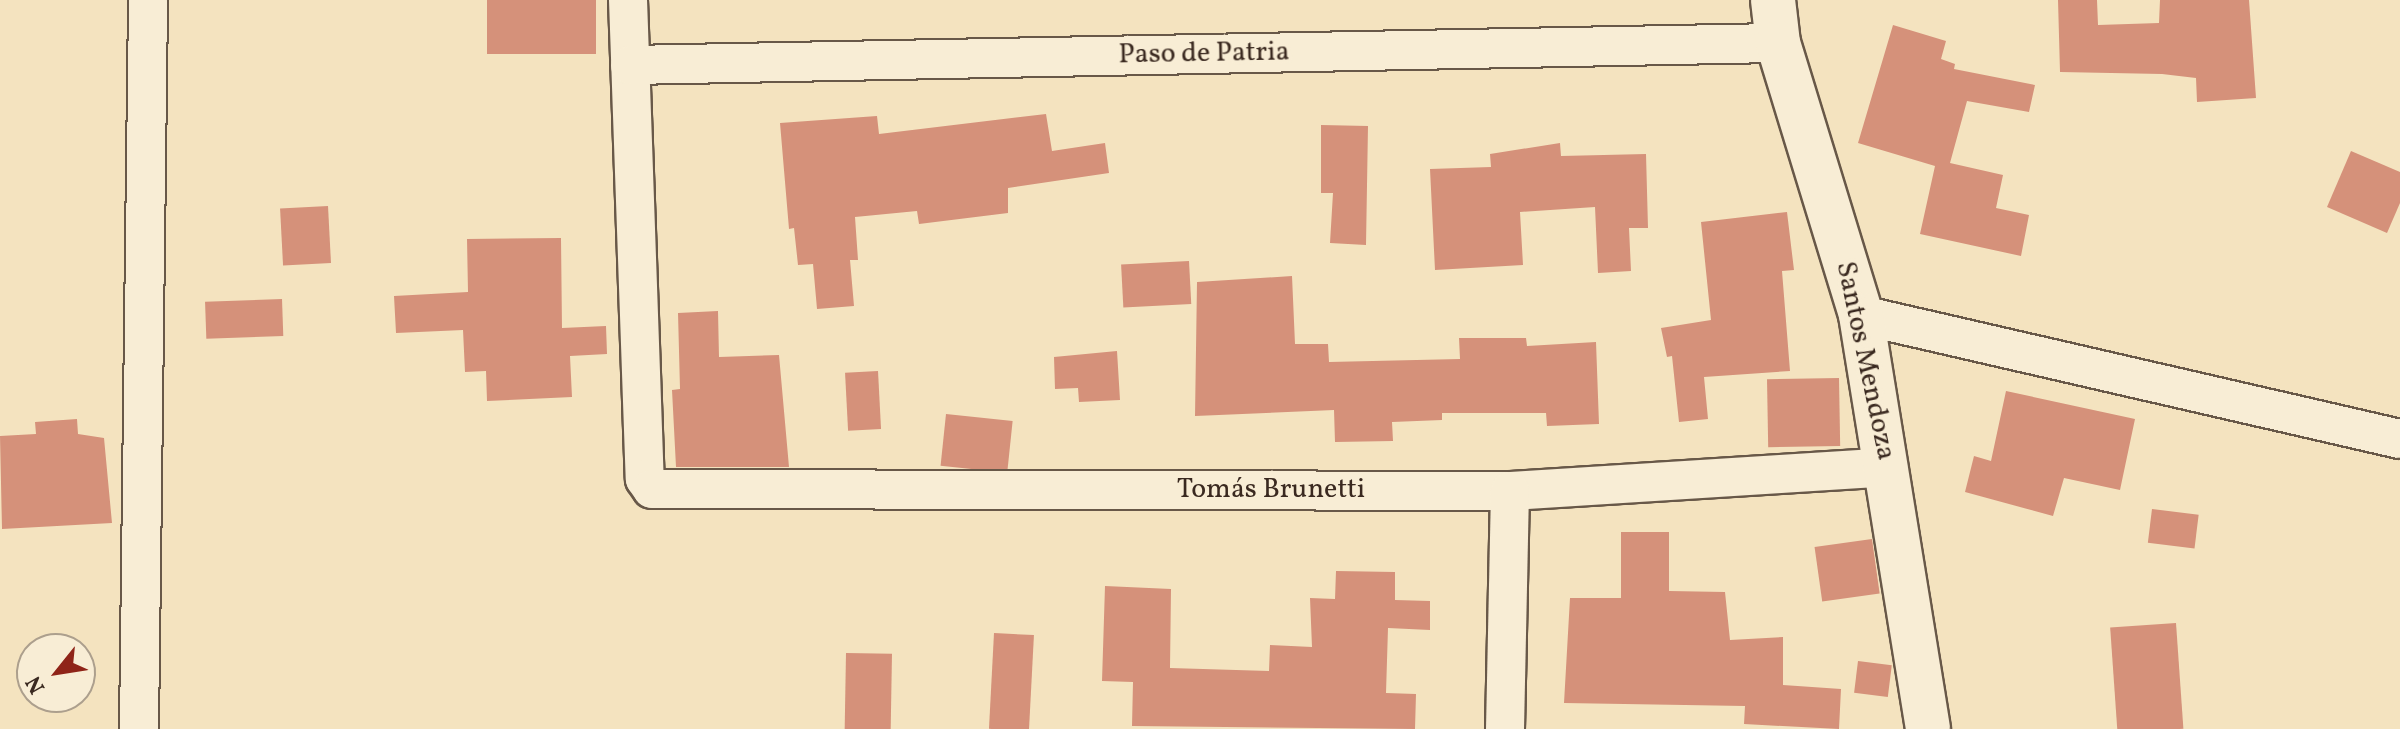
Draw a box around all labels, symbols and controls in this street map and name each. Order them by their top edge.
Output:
street label: Paso de Patria [1118,36,1290,72]
street label: Santos Mendoza [1828,259,1902,463]
street label: Tomás Brunetti [1177,473,1365,507]
north arrow [16,633,96,713]
text: N [19,670,54,699]

